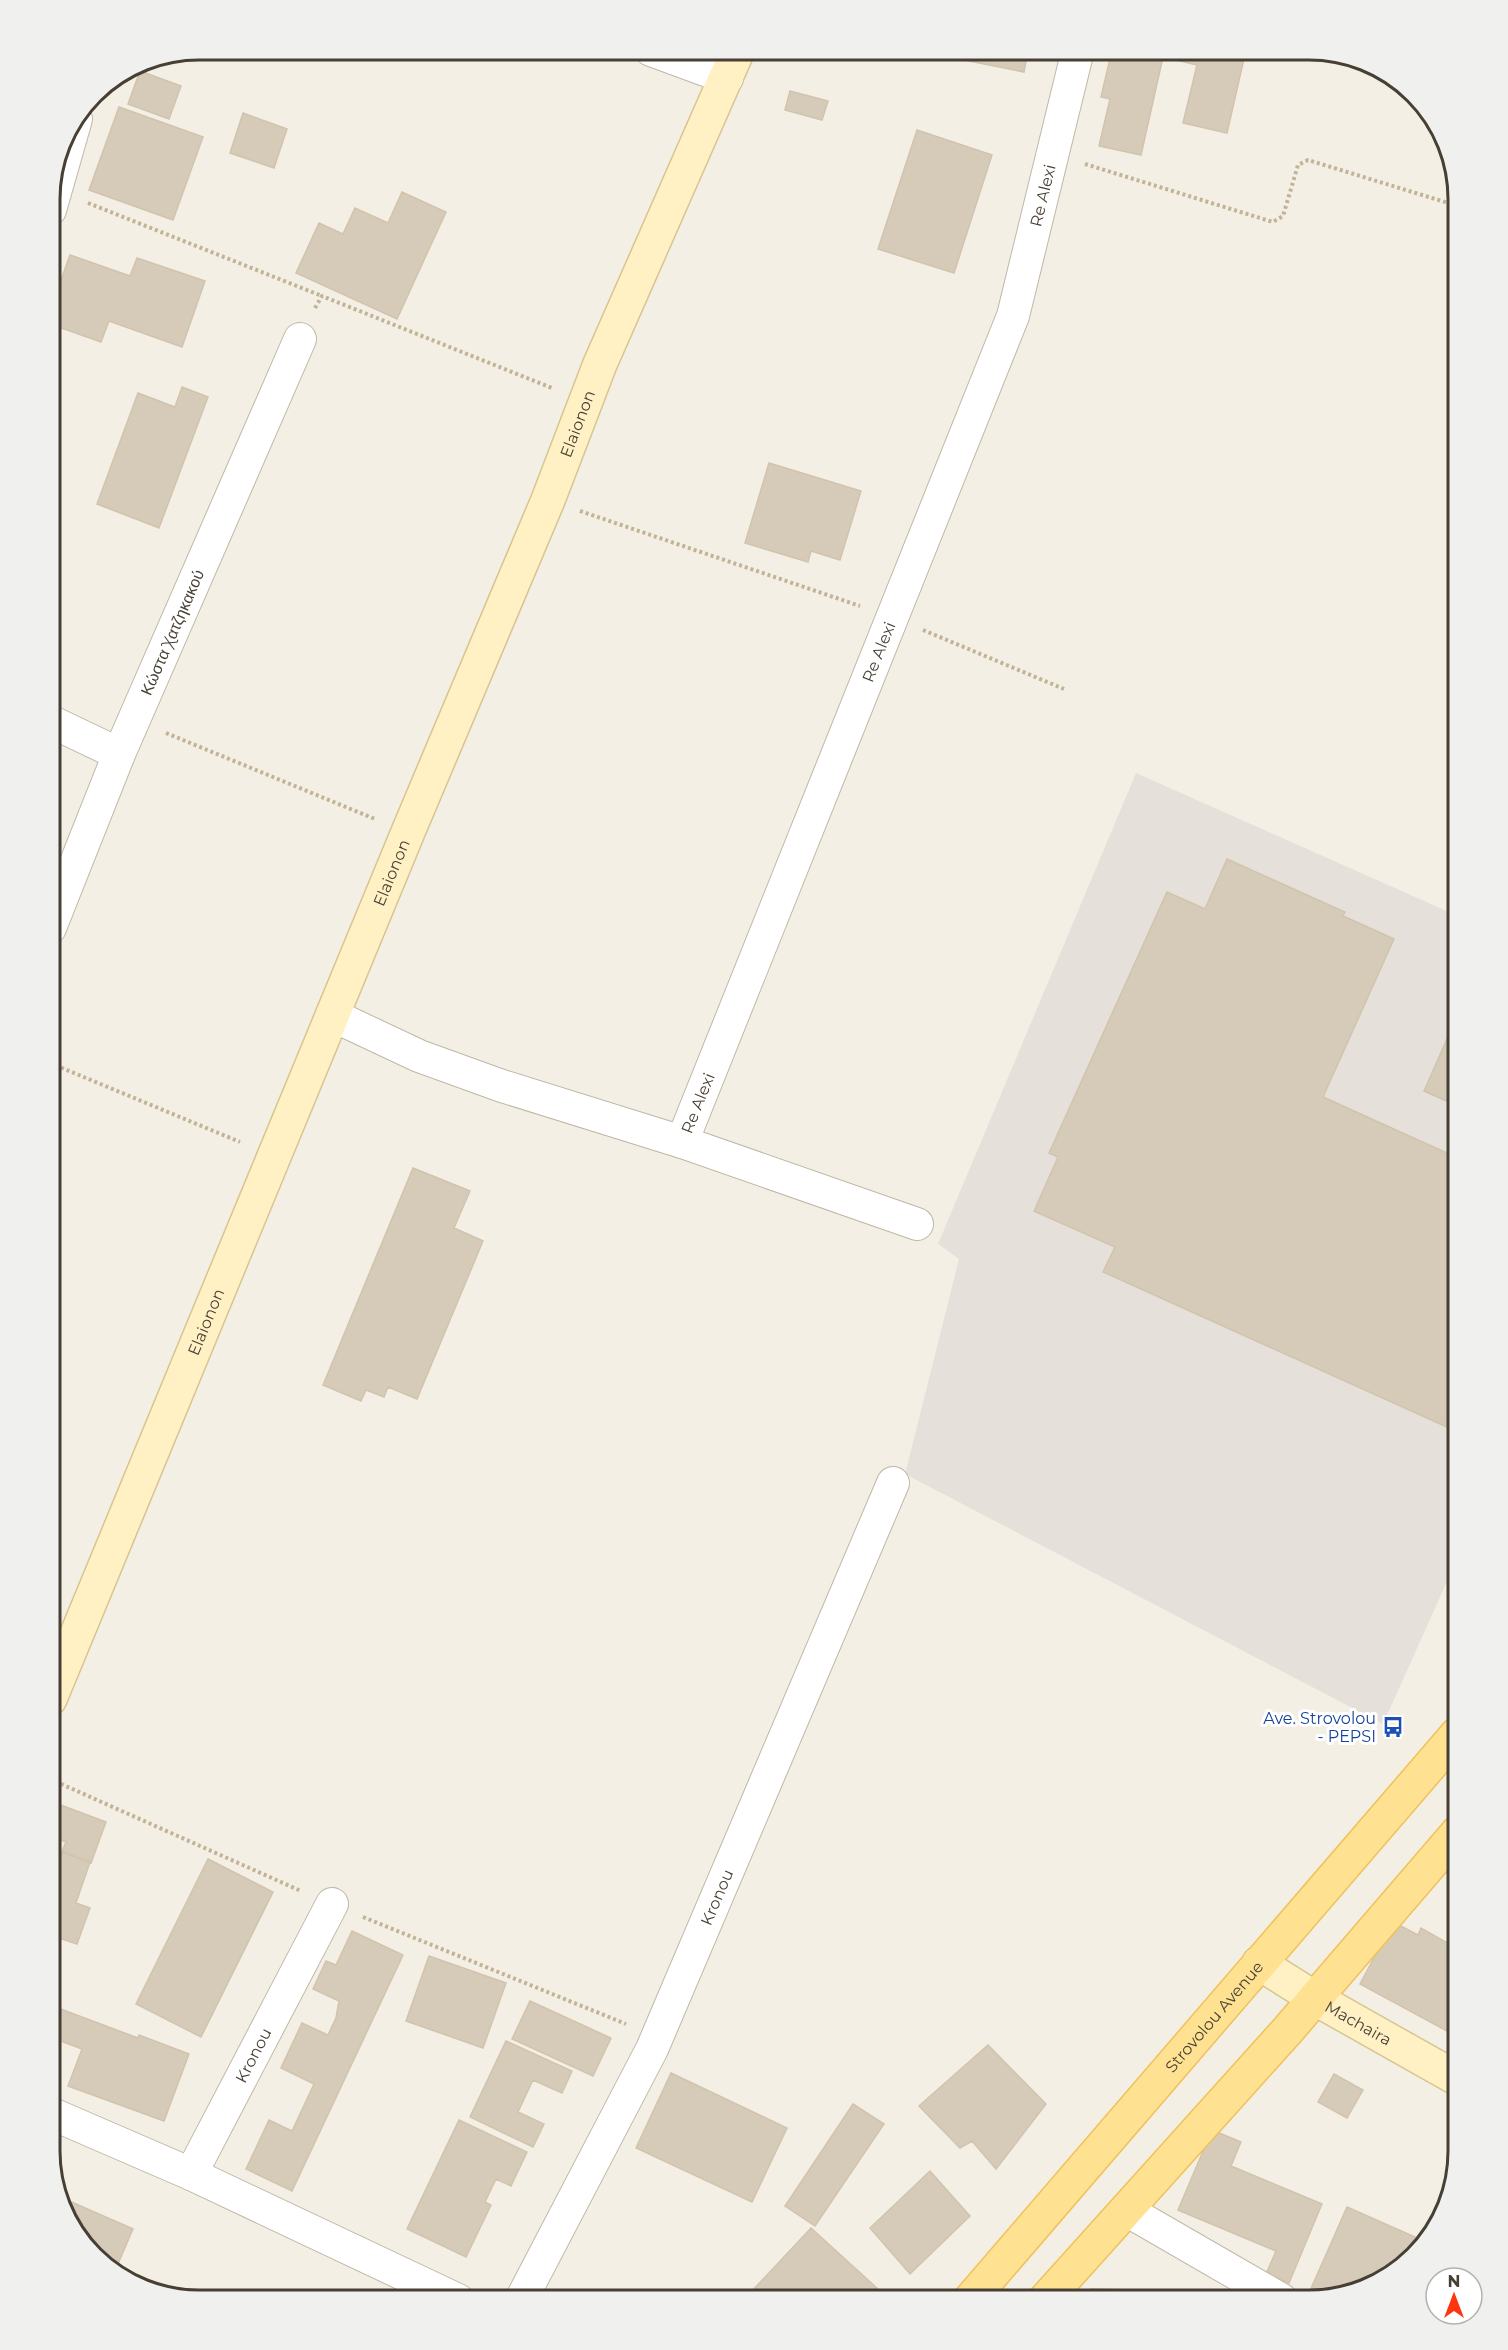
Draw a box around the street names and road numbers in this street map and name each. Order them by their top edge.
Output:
street label: Re Alexi [1026,162,1059,229]
street label: Elaionon [556,387,599,460]
street label: Κώστα Χατζηκακού [136,567,208,698]
street label: Re Alexi [858,619,899,685]
street label: Elaionon [369,836,413,909]
street label: Re Alexi [677,1070,718,1136]
street label: Elaionon [183,1286,228,1358]
street label: Kronou [696,1866,737,1928]
street label: Strovolou Avenue [1161,1957,1267,2076]
street label: Machaira [1322,1997,1395,2049]
street label: Kronou [231,2025,275,2086]

